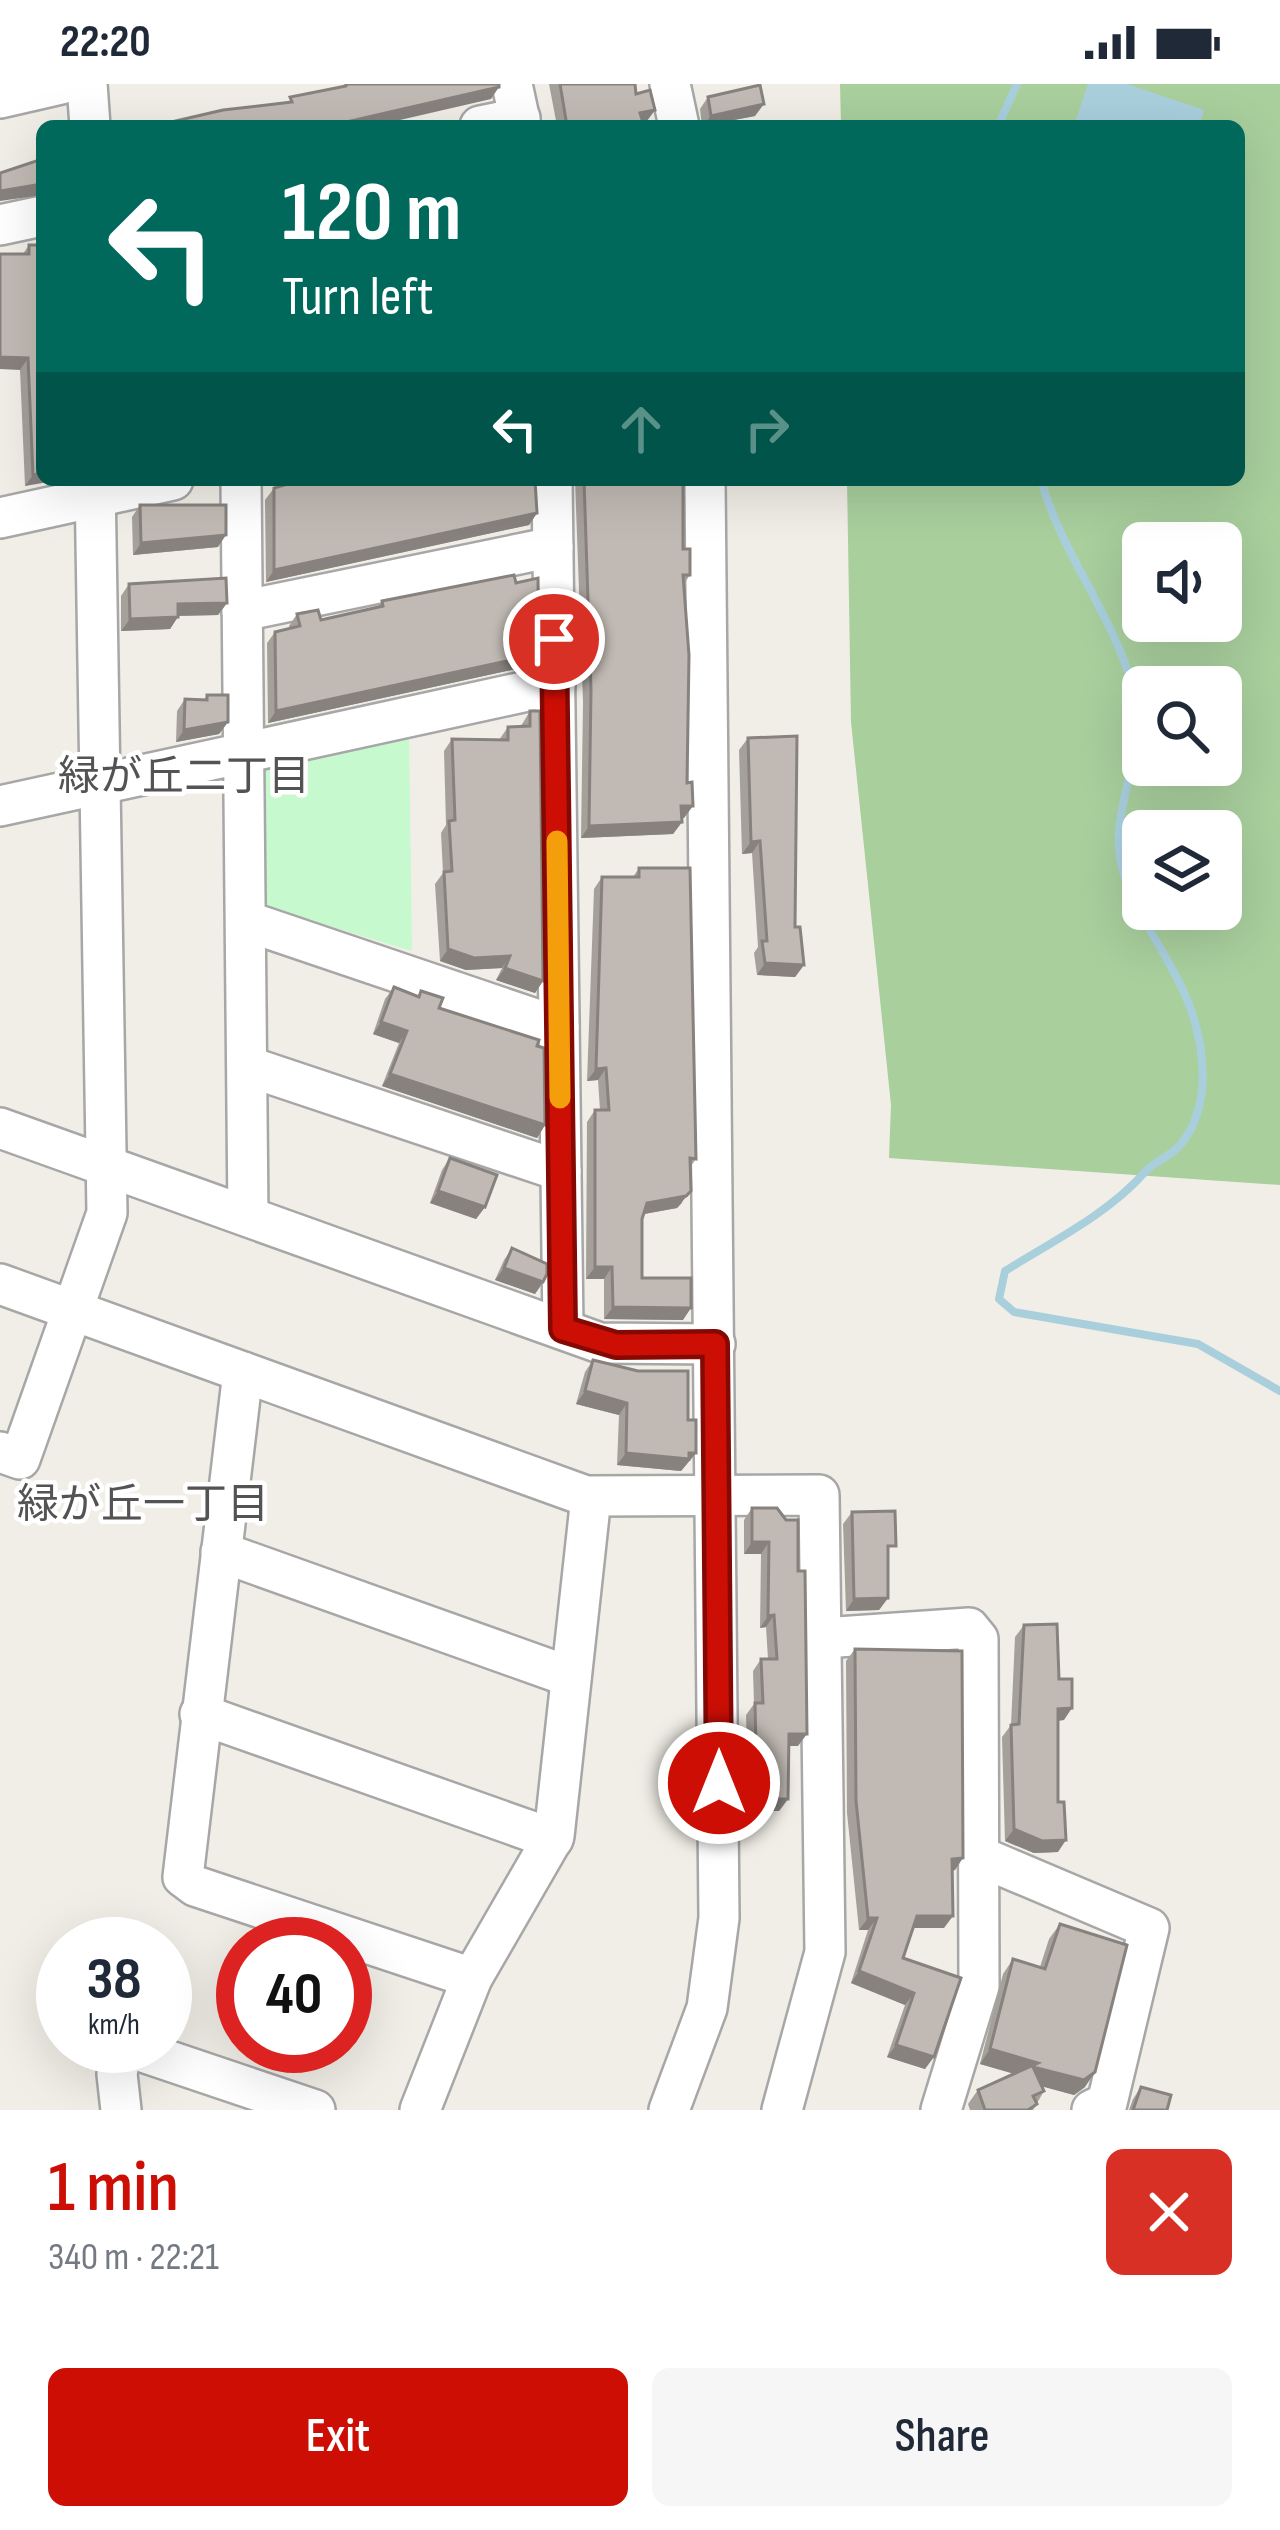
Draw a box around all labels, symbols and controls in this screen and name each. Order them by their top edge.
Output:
text: 22:20 [60,15,151,70]
text: 120 m [282,163,461,264]
icon: left [84,168,240,324]
text: Turn left [282,265,434,330]
icon: left [482,396,548,462]
icon: ahead [608,396,674,462]
icon: right [734,396,800,462]
map controls [1122,522,1242,930]
button: sound [1122,522,1242,642]
pin [503,588,605,690]
icon: arrive [521,606,587,672]
button: search [1122,666,1242,786]
district label: 緑が丘二丁目 [58,752,310,803]
button: layers [1122,810,1242,930]
district label: 緑が丘一丁目 [17,1480,269,1531]
position arrow [656,1720,782,1846]
speed limit sign: 40 [216,1917,372,2073]
text: 38 [86,1944,142,2016]
text: km/h [88,2007,140,2043]
text: 1 min [48,2145,179,2232]
button: close [1106,2149,1232,2275]
text: 340 m · 22:21 [48,2234,219,2281]
button: Exit [48,2368,628,2506]
button: Share [652,2368,1232,2506]

